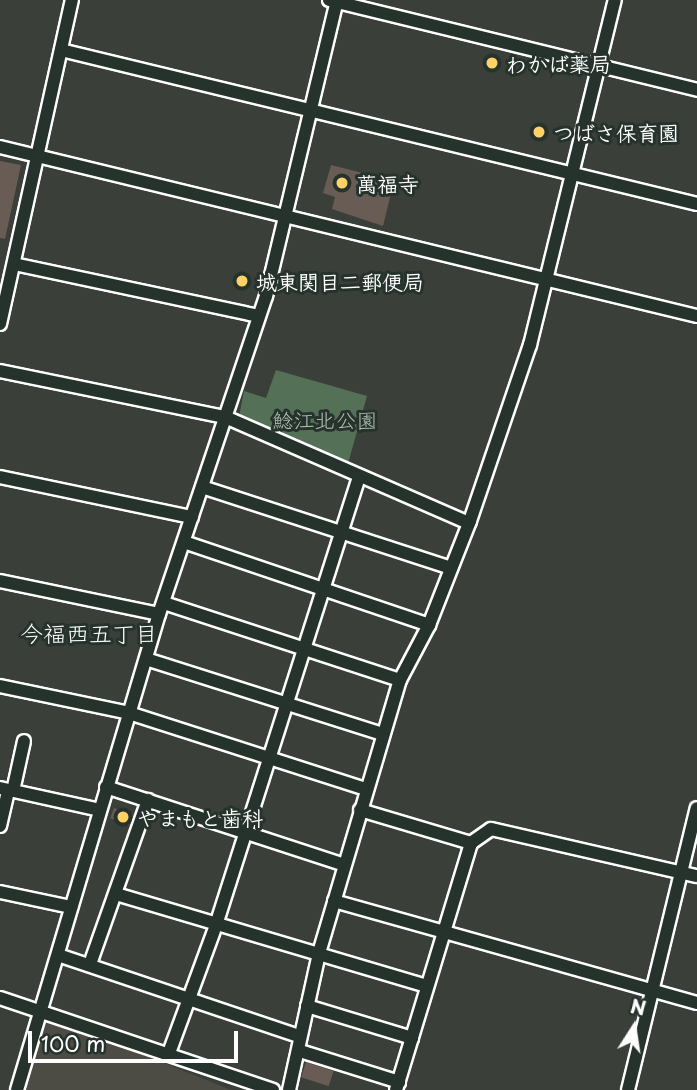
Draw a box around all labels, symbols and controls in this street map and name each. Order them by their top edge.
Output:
place label: わかば薬局 [506,50,611,76]
marker: わかば薬局 [484,55,500,71]
place label: つばさ保育園 [553,119,679,145]
marker: つばさ保育園 [531,124,547,140]
place label: 萬福寺 [356,170,419,196]
marker: 萬福寺 [334,175,350,191]
place label: 城東関目二郵便局 [256,268,424,294]
marker: 城東関目二郵便局 [234,273,250,289]
park label: 鯰江北公園 [273,406,377,432]
district label: 今福西五丁目 [20,619,158,647]
place label: やまもと歯科 [137,804,263,830]
marker: やまもと歯科 [115,809,131,825]
text: N [628,991,649,1022]
north arrow [599,992,669,1062]
scale bar [32,1016,242,1060]
text: 100 m [41,1027,105,1059]

